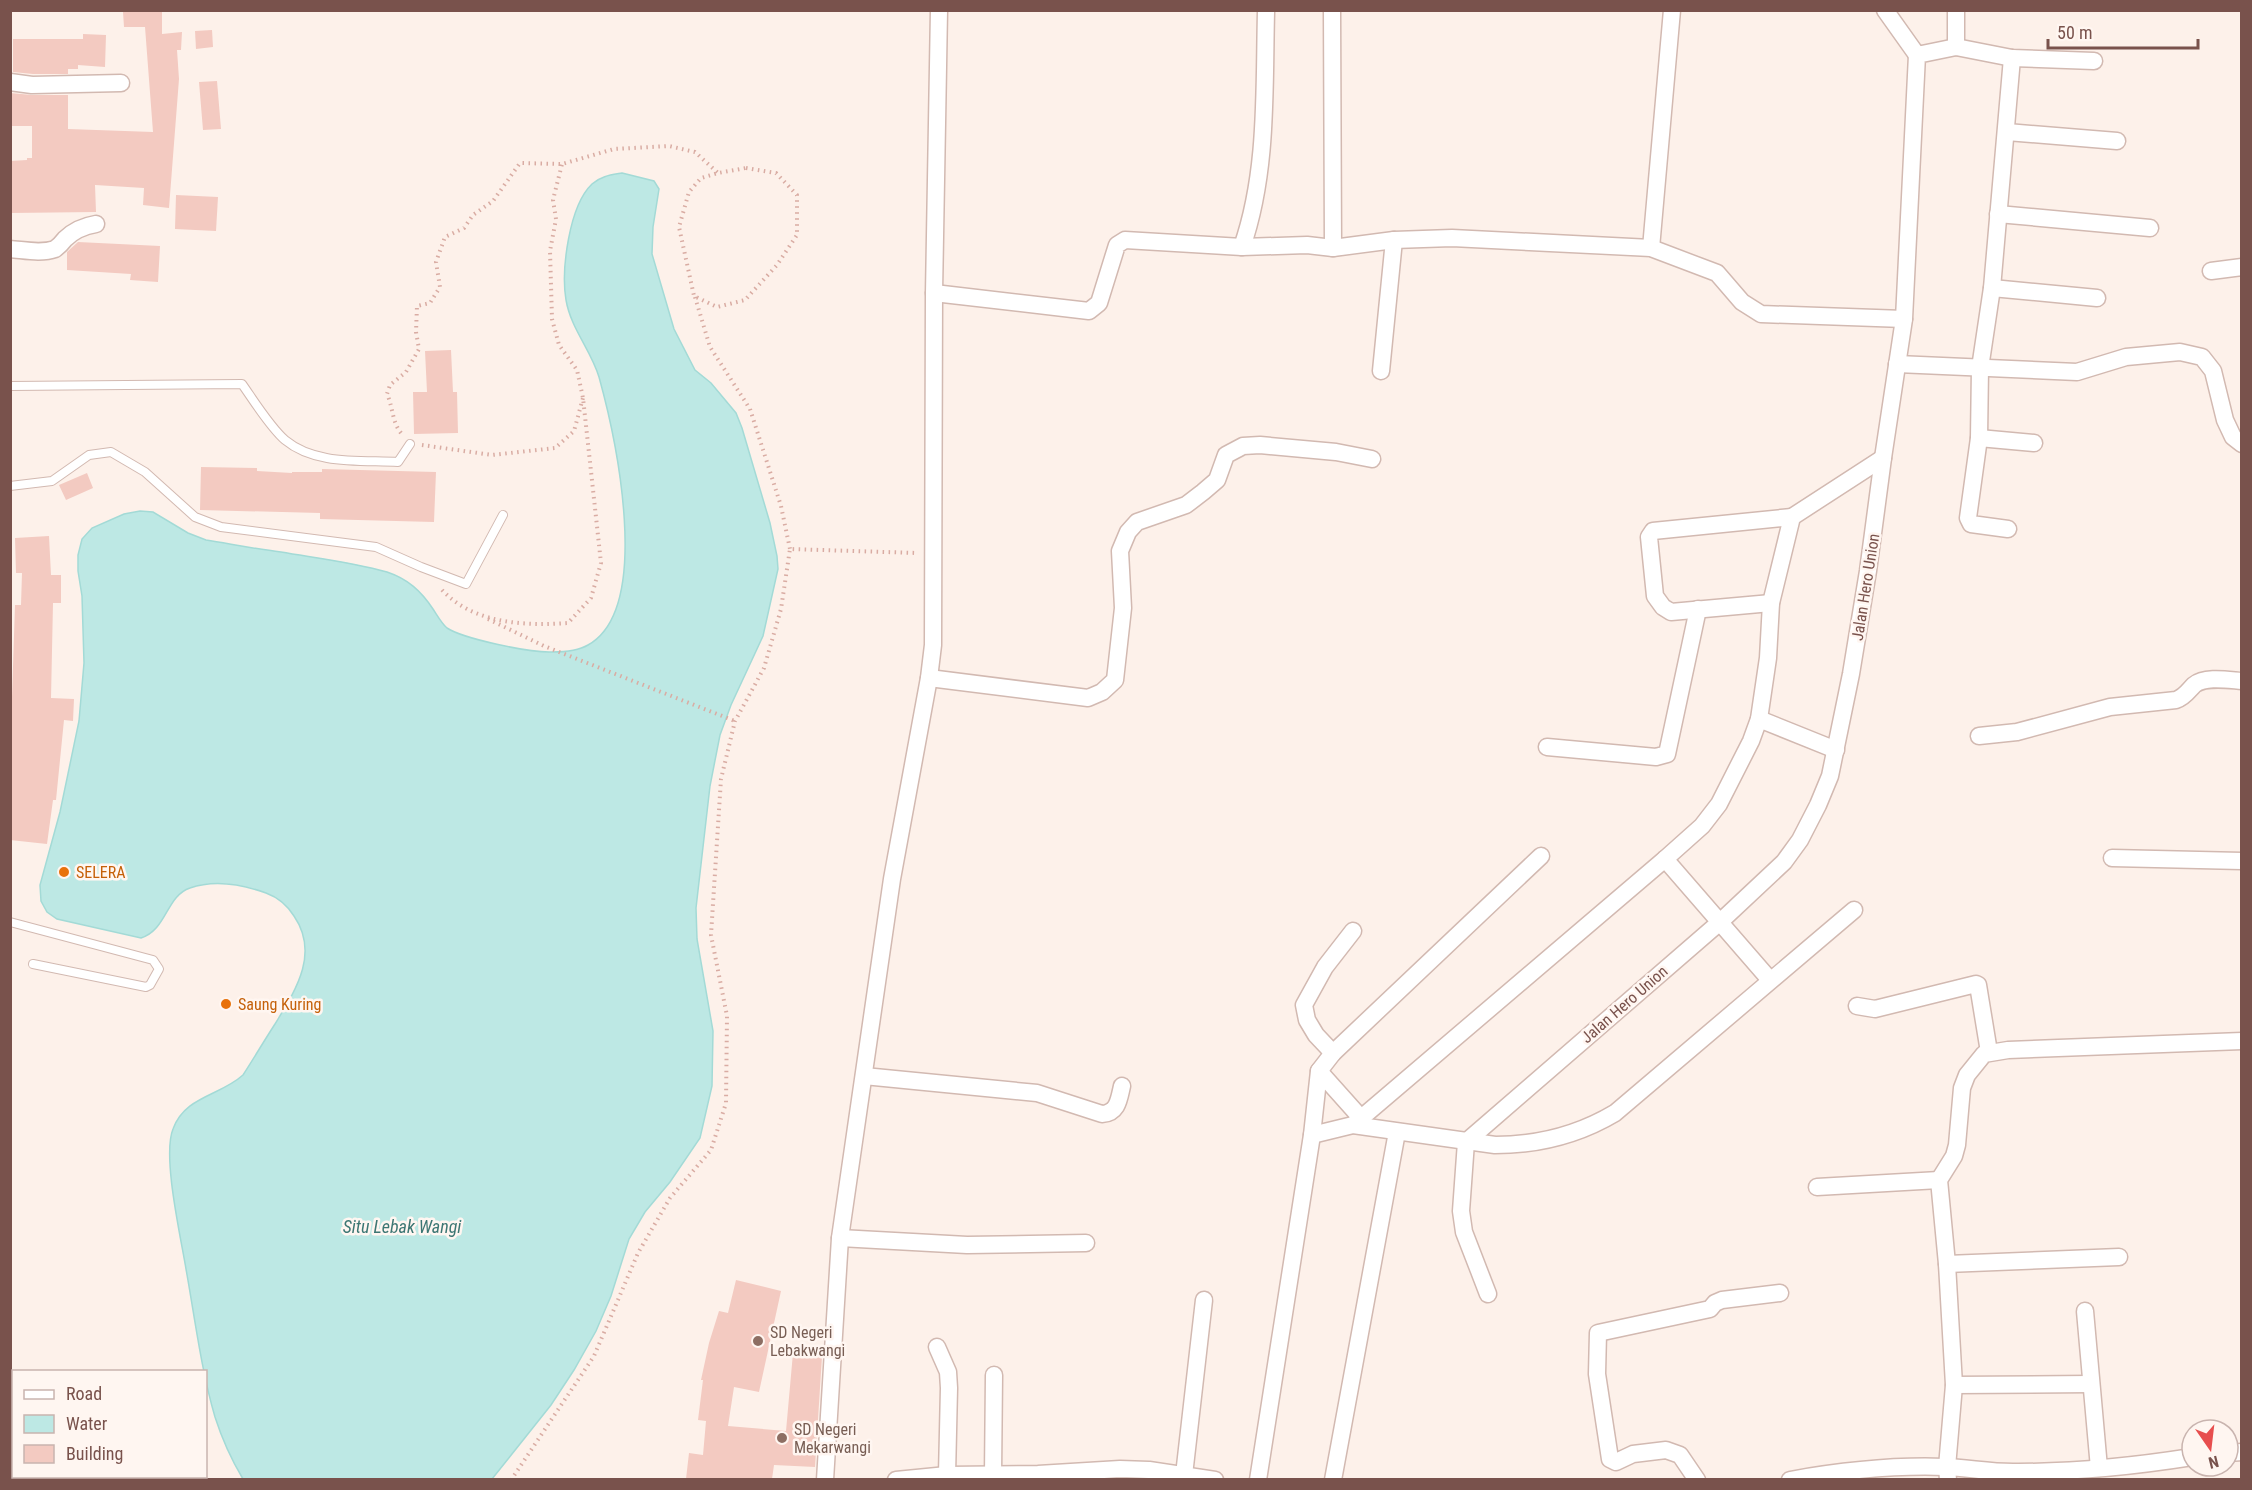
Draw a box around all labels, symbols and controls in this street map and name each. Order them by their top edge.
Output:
scale bar [2048,12,2198,50]
text: 50 m [2057,22,2092,43]
street label: Jalan Hero Union [1848,532,1883,642]
place label: SELERA [76,863,126,882]
marker: SELERA [57,865,71,879]
street label: Jalan Hero Union [1577,962,1671,1047]
place label: Saung Kuring [238,995,321,1014]
marker: Saung Kuring [219,997,233,1011]
water label: Situ Lebak Wangi [343,1216,462,1237]
place label: SD Negeri Lebakwangi [770,1323,845,1360]
marker: SD Negeri Lebakwangi [751,1334,765,1348]
legend [12,1370,207,1478]
text: Road [66,1383,102,1404]
text: Water [66,1413,108,1434]
north arrow [2180,1418,2240,1478]
place label: SD Negeri Mekarwangi [794,1420,871,1457]
marker: SD Negeri Mekarwangi [775,1431,789,1445]
text: Building [66,1443,123,1464]
text: N [2206,1452,2221,1472]

